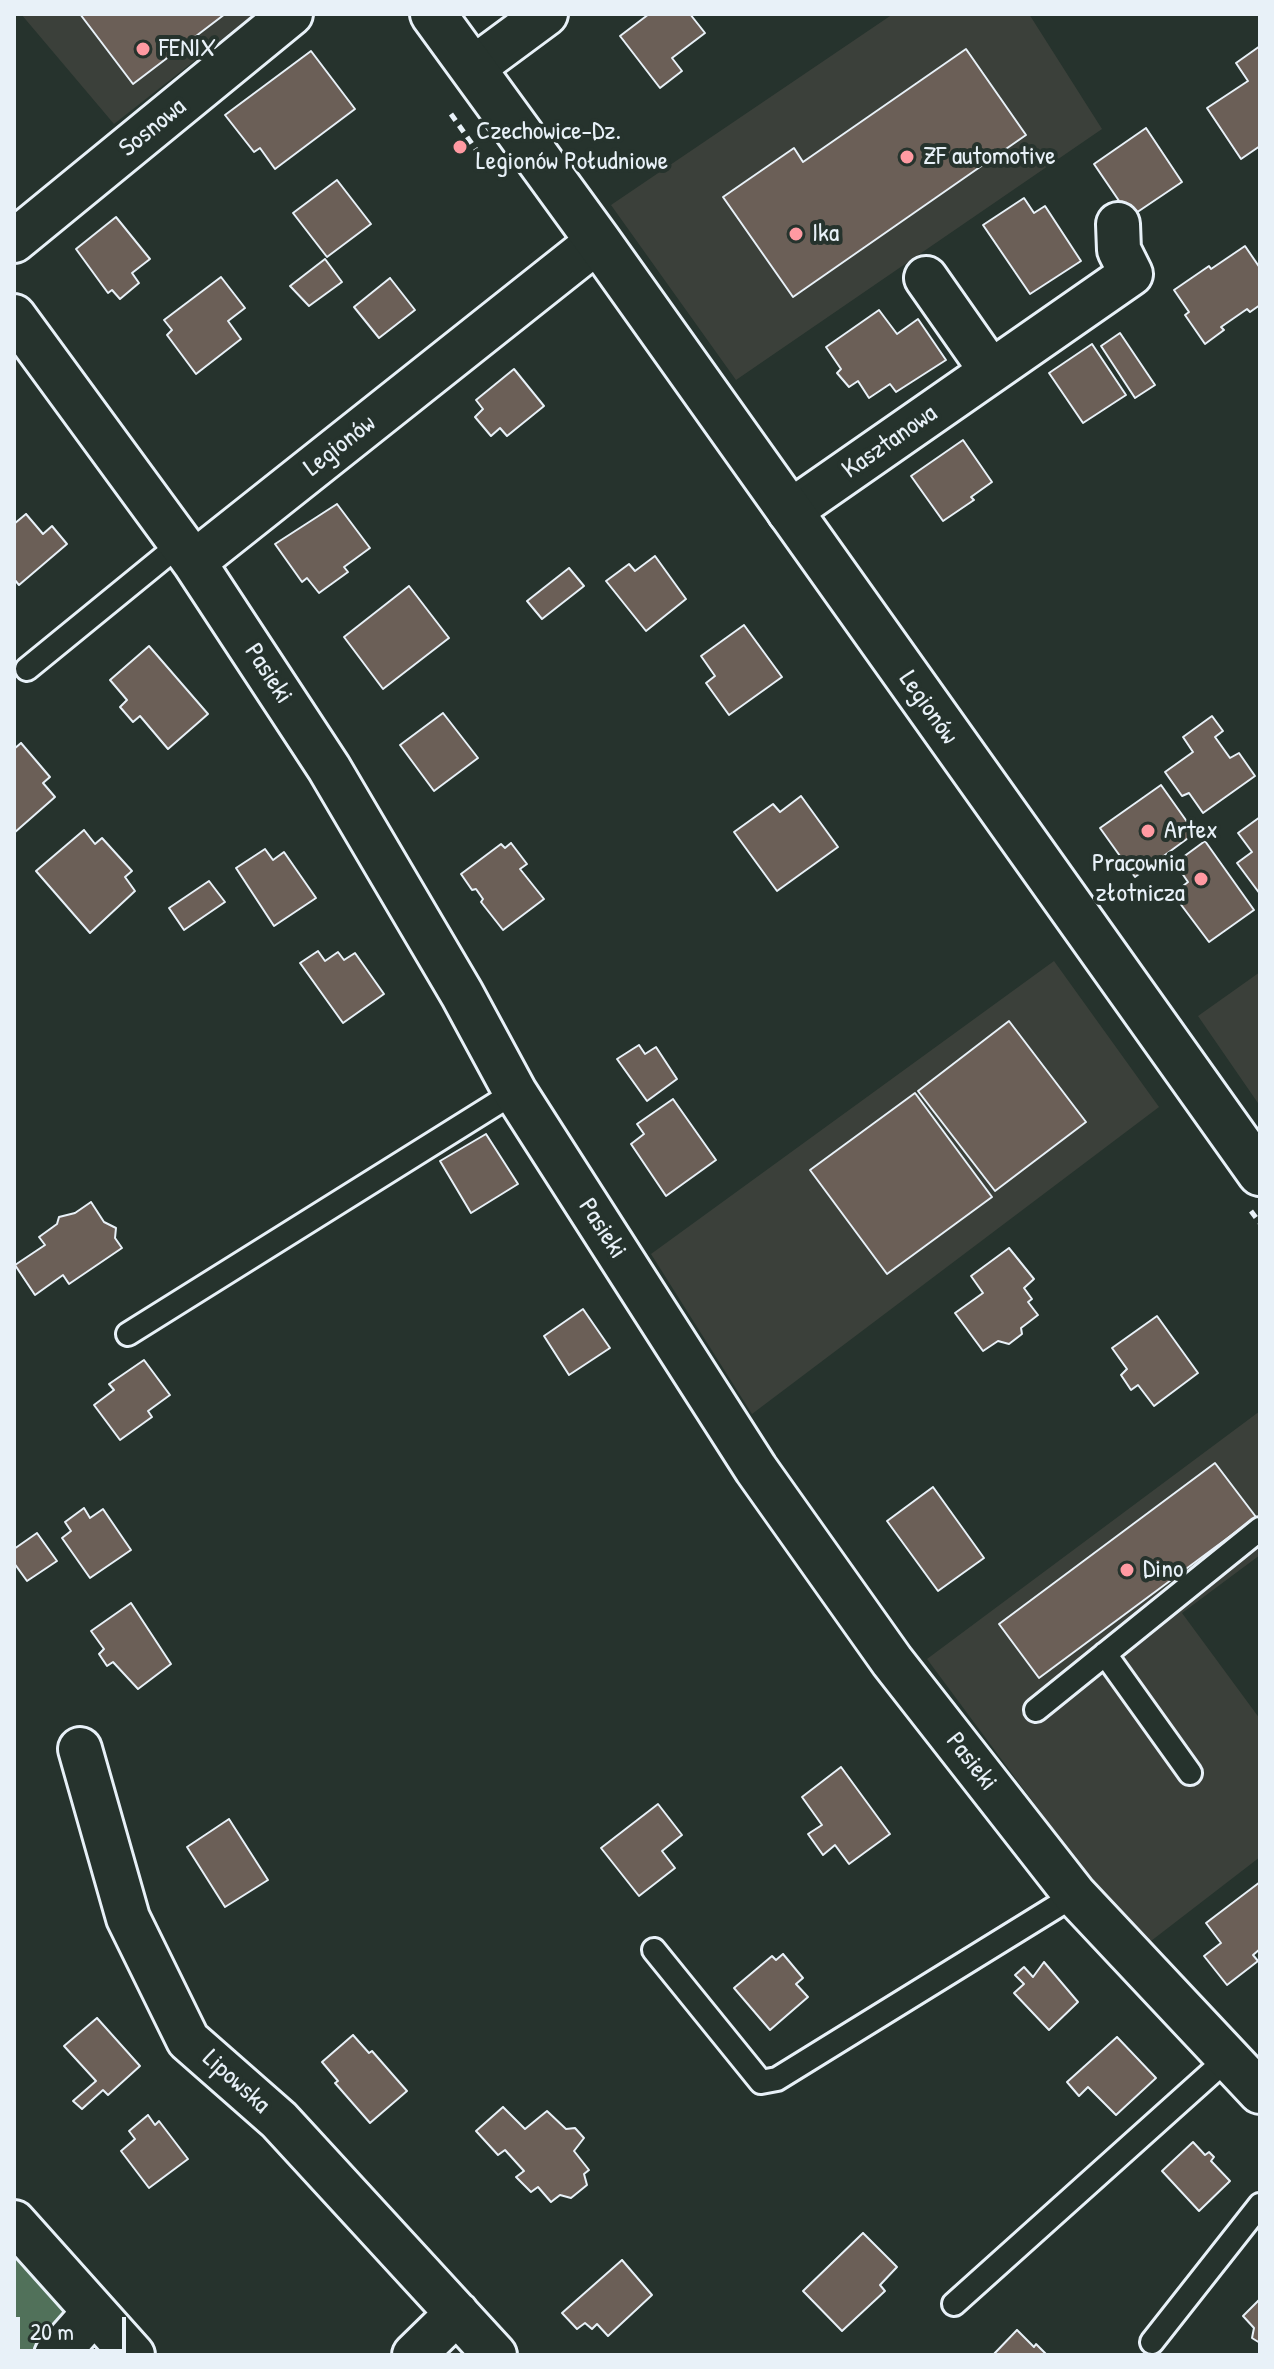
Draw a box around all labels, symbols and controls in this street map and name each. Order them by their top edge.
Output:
place label: FENIX [159,33,216,65]
marker: FENIX [134,40,152,58]
street label: Sosnowa [113,92,193,164]
place label: Czechowice-Dz. Legionów Południowe [476,116,668,178]
marker: Czechowice-Dz. Legionów Południowe [451,138,469,156]
place label: ZF automotive [923,141,1056,173]
marker: ZF automotive [898,148,916,166]
place label: Ika [812,218,839,250]
marker: Ika [787,225,805,243]
street label: Kasztanowa [837,398,943,486]
street label: Legionów [298,408,382,484]
street label: Pasieki [237,638,299,710]
street label: Legionów [892,665,964,751]
place label: Artex [1164,815,1218,847]
marker: Artex [1139,822,1157,840]
place label: Pracownia złotnicza [1092,848,1185,910]
marker: Pracownia złotnicza [1192,870,1210,888]
street label: Pasieki [571,1193,633,1265]
place label: Dino [1143,1554,1183,1586]
marker: Dino [1118,1561,1136,1579]
street label: Pasieki [939,1727,1003,1797]
street label: Lipowska [196,2044,276,2120]
scale bar [20,2301,130,2351]
text: 20 m [30,2315,74,2347]

